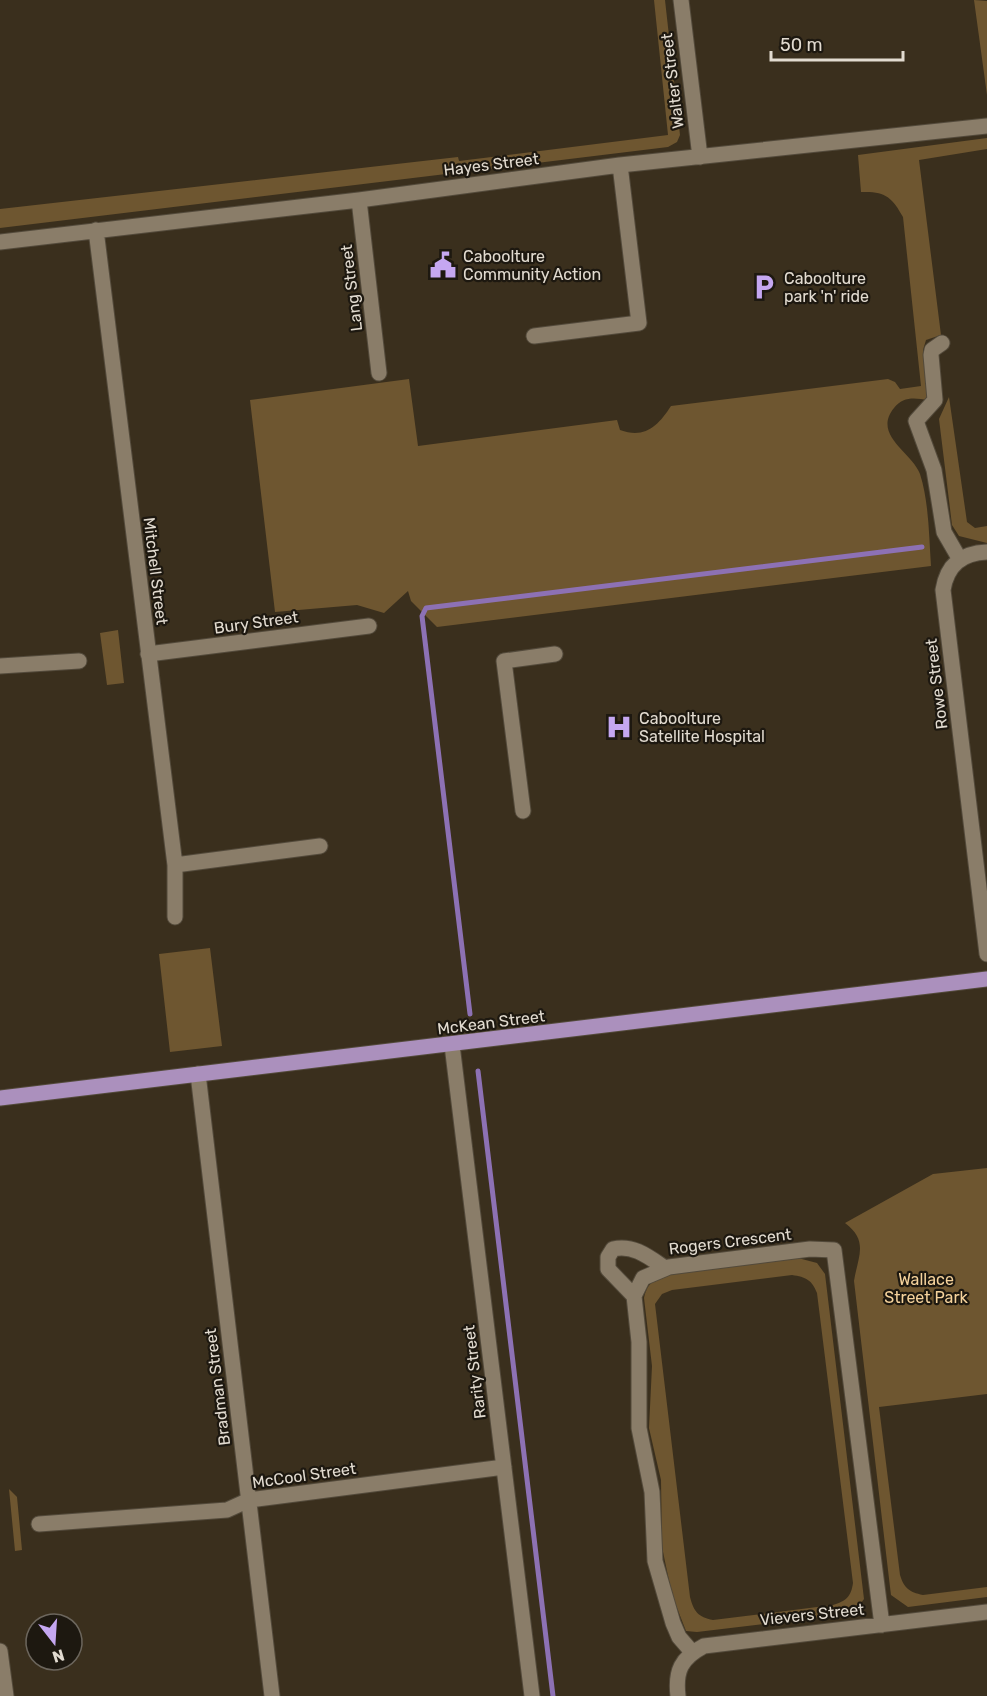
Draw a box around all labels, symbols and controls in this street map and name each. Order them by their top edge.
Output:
scale bar [771,24,903,62]
street label: Walter Street [657,32,688,130]
text: 50 m [780,34,823,56]
street label: Hayes Street [442,149,540,180]
street label: Lang Street [337,243,366,332]
place label: Caboolture Community Action [463,247,601,284]
public building icon: Caboolture Community Action [428,250,458,280]
place label: Caboolture park 'n' ride [784,269,869,306]
parking icon: Caboolture park 'n' ride [749,272,779,302]
street label: Mitchell Street [139,516,172,626]
street label: Bury Street [213,607,299,638]
street label: Rowe Street [922,638,951,730]
place label: Caboolture Satellite Hospital [639,709,765,746]
hospital icon: Caboolture Satellite Hospital [604,712,634,742]
street label: McKean Street [436,1006,546,1039]
street label: Rogers Crescent [668,1225,793,1258]
park label: Wallace Street Park [884,1270,968,1307]
street label: Rarity Street [459,1324,490,1420]
street label: Bradman Street [201,1327,234,1447]
street label: McCool Street [251,1459,357,1492]
street label: Vievers Street [759,1600,865,1629]
north arrow [24,1612,84,1672]
text: N [50,1645,67,1667]

